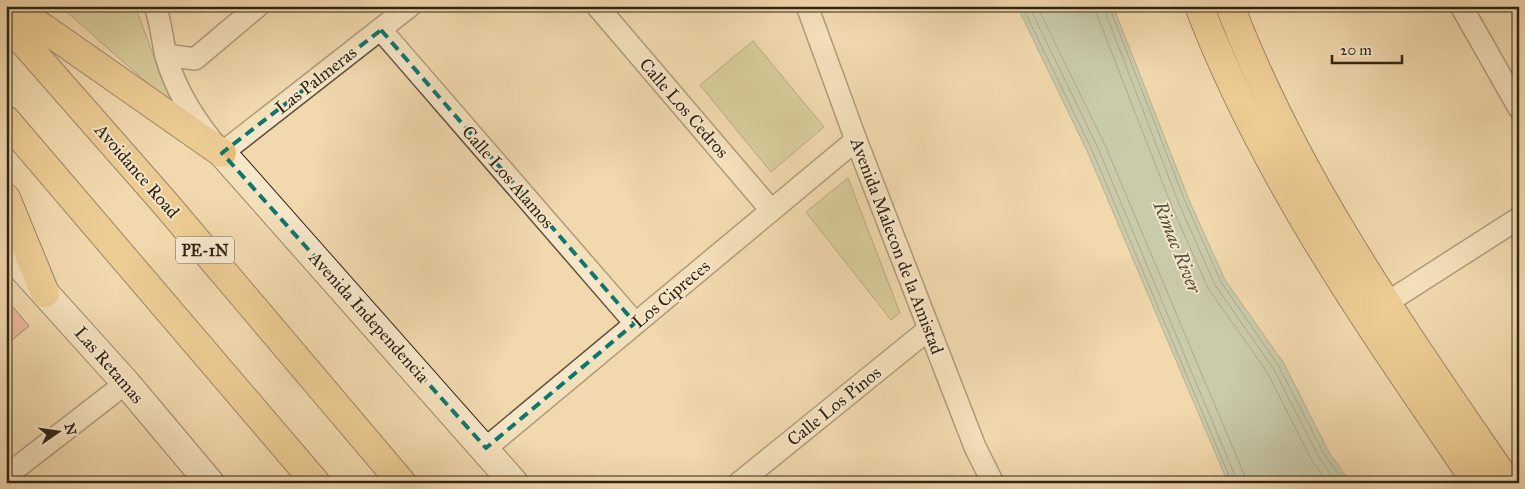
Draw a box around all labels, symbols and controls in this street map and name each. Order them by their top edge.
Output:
scale bar [1332,32,1402,64]
street label: Las Palmeras [271,41,361,119]
text: 20 m [1340,41,1372,59]
street label: Calle Los Cedros [635,54,733,162]
street label: Avoidance Road [89,119,184,223]
street label: Calle Los Alamos [457,121,559,233]
street label: Avenida Malecon de la Amistad [845,134,948,357]
water label: Rimac River [1148,197,1207,297]
road number: PE-1N [176,236,234,264]
street label: Avenida Independencia [304,246,434,387]
street label: Los Cipreces [628,255,714,333]
street label: Las Retamas [70,322,148,408]
street label: Calle Los Pinos [783,361,885,451]
north arrow [32,406,82,456]
text: N [61,421,80,437]

